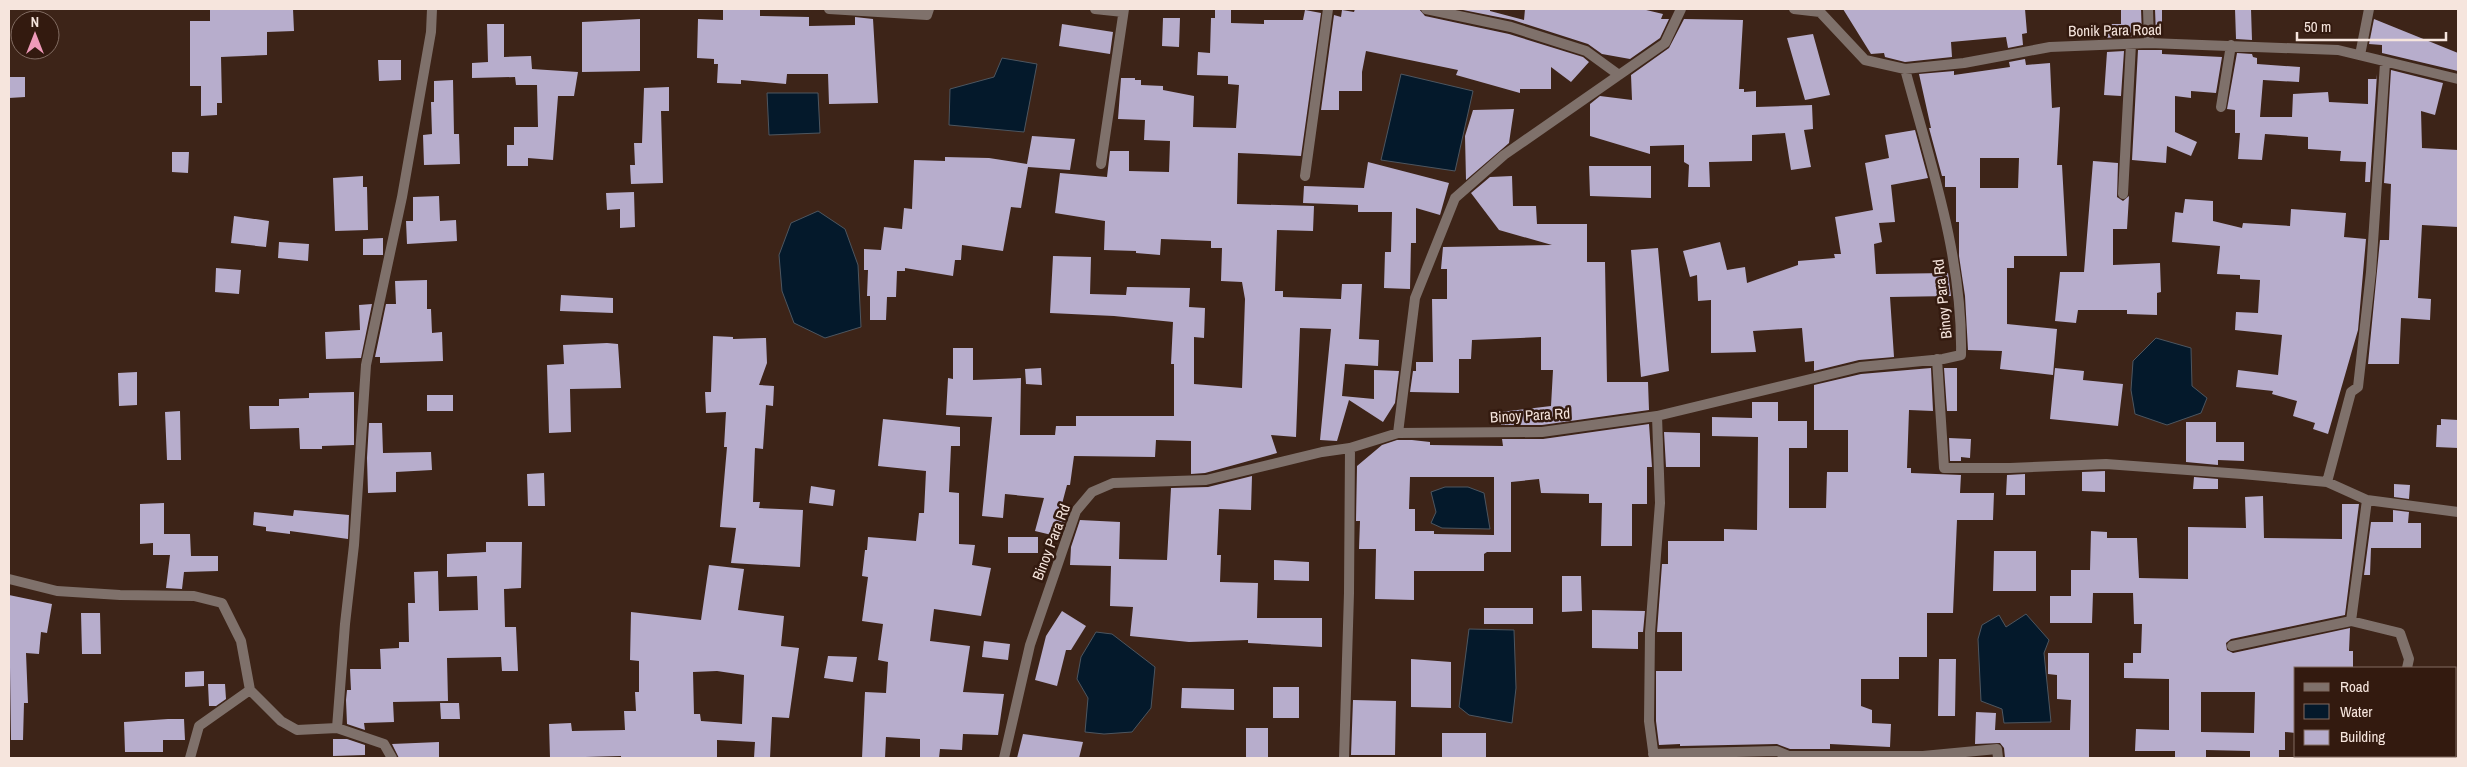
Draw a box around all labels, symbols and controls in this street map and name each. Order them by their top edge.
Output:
north arrow [10,10,60,60]
scale bar [2297,10,2446,42]
text: N [31,13,39,31]
text: 50 m [2304,16,2331,37]
street label: Bonik Para Road [2068,19,2162,41]
street label: Binoy Para Rd [1927,258,1957,340]
street label: Binoy Para Rd [1490,402,1570,428]
street label: Binoy Para Rd [1027,501,1075,583]
legend [2294,667,2457,757]
text: Road [2340,676,2369,697]
text: Water [2340,701,2372,722]
text: Building [2340,726,2385,747]

